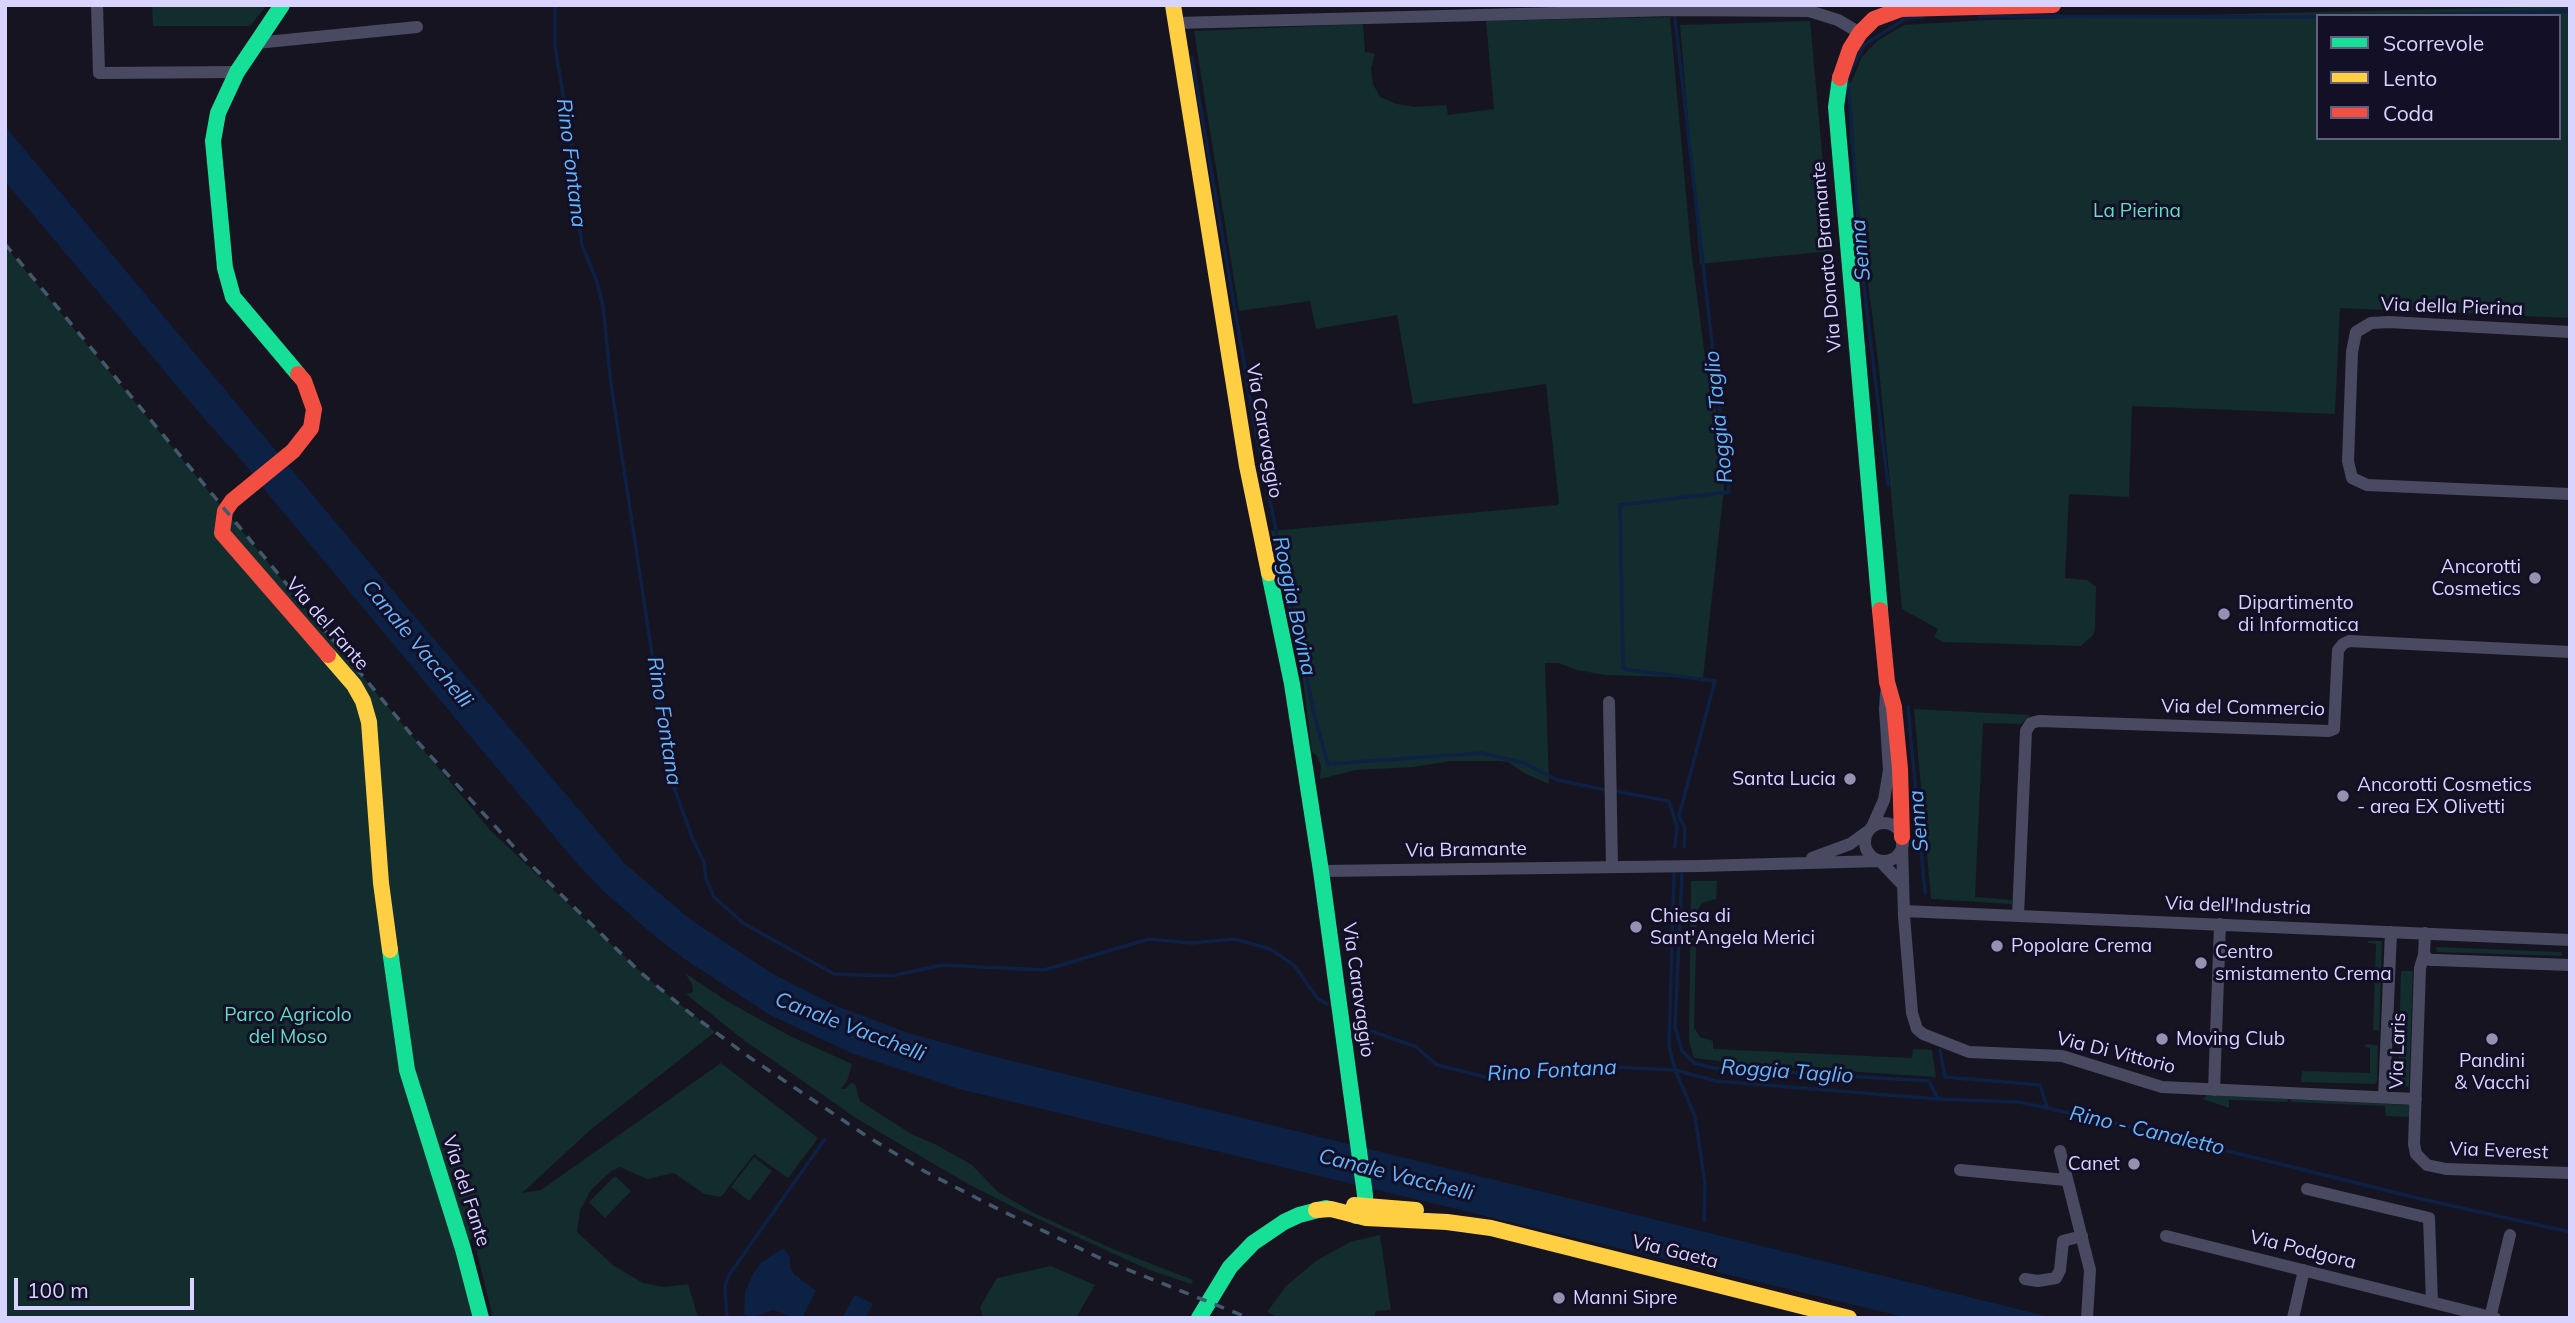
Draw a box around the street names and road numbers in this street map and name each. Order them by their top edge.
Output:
street label: Via Donato Bramante [1807,161,1847,353]
street label: Via della Pierina [2380,293,2524,321]
street label: Via Caravaggio [1241,362,1287,500]
street label: Via del Fante [281,573,373,675]
street label: Via del Commercio [2161,695,2325,721]
street label: Via Bramante [1405,838,1527,862]
street label: Via dell'Industria [2164,892,2312,920]
street label: Via Caravaggio [1337,921,1379,1059]
street label: Via Laris [2385,1012,2411,1090]
street label: Via Di Vittorio [2054,1027,2178,1079]
street label: Via del Fante [437,1133,495,1249]
street label: Via Everest [2449,1138,2549,1164]
street label: Via Podgora [2247,1226,2359,1274]
street label: Via Gaeta [1630,1230,1720,1274]

